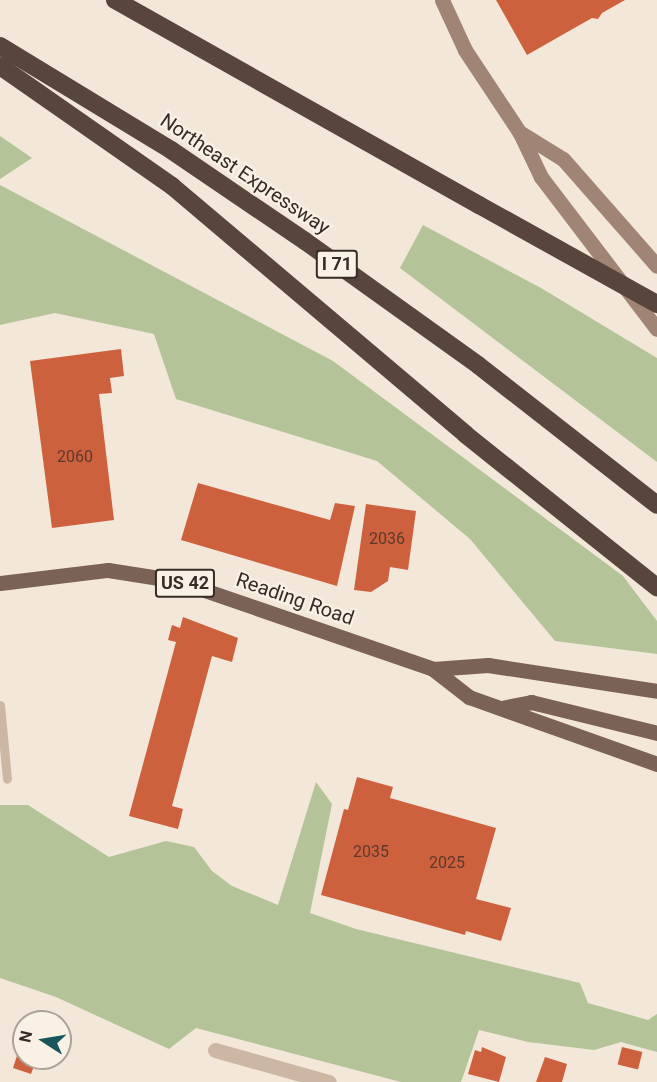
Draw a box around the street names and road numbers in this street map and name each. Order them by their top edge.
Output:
street label: Northeast Expressway [156,108,334,240]
road number: I 71 [314,249,360,279]
road number: US 42 [154,568,216,598]
street label: Reading Road [233,568,357,630]

